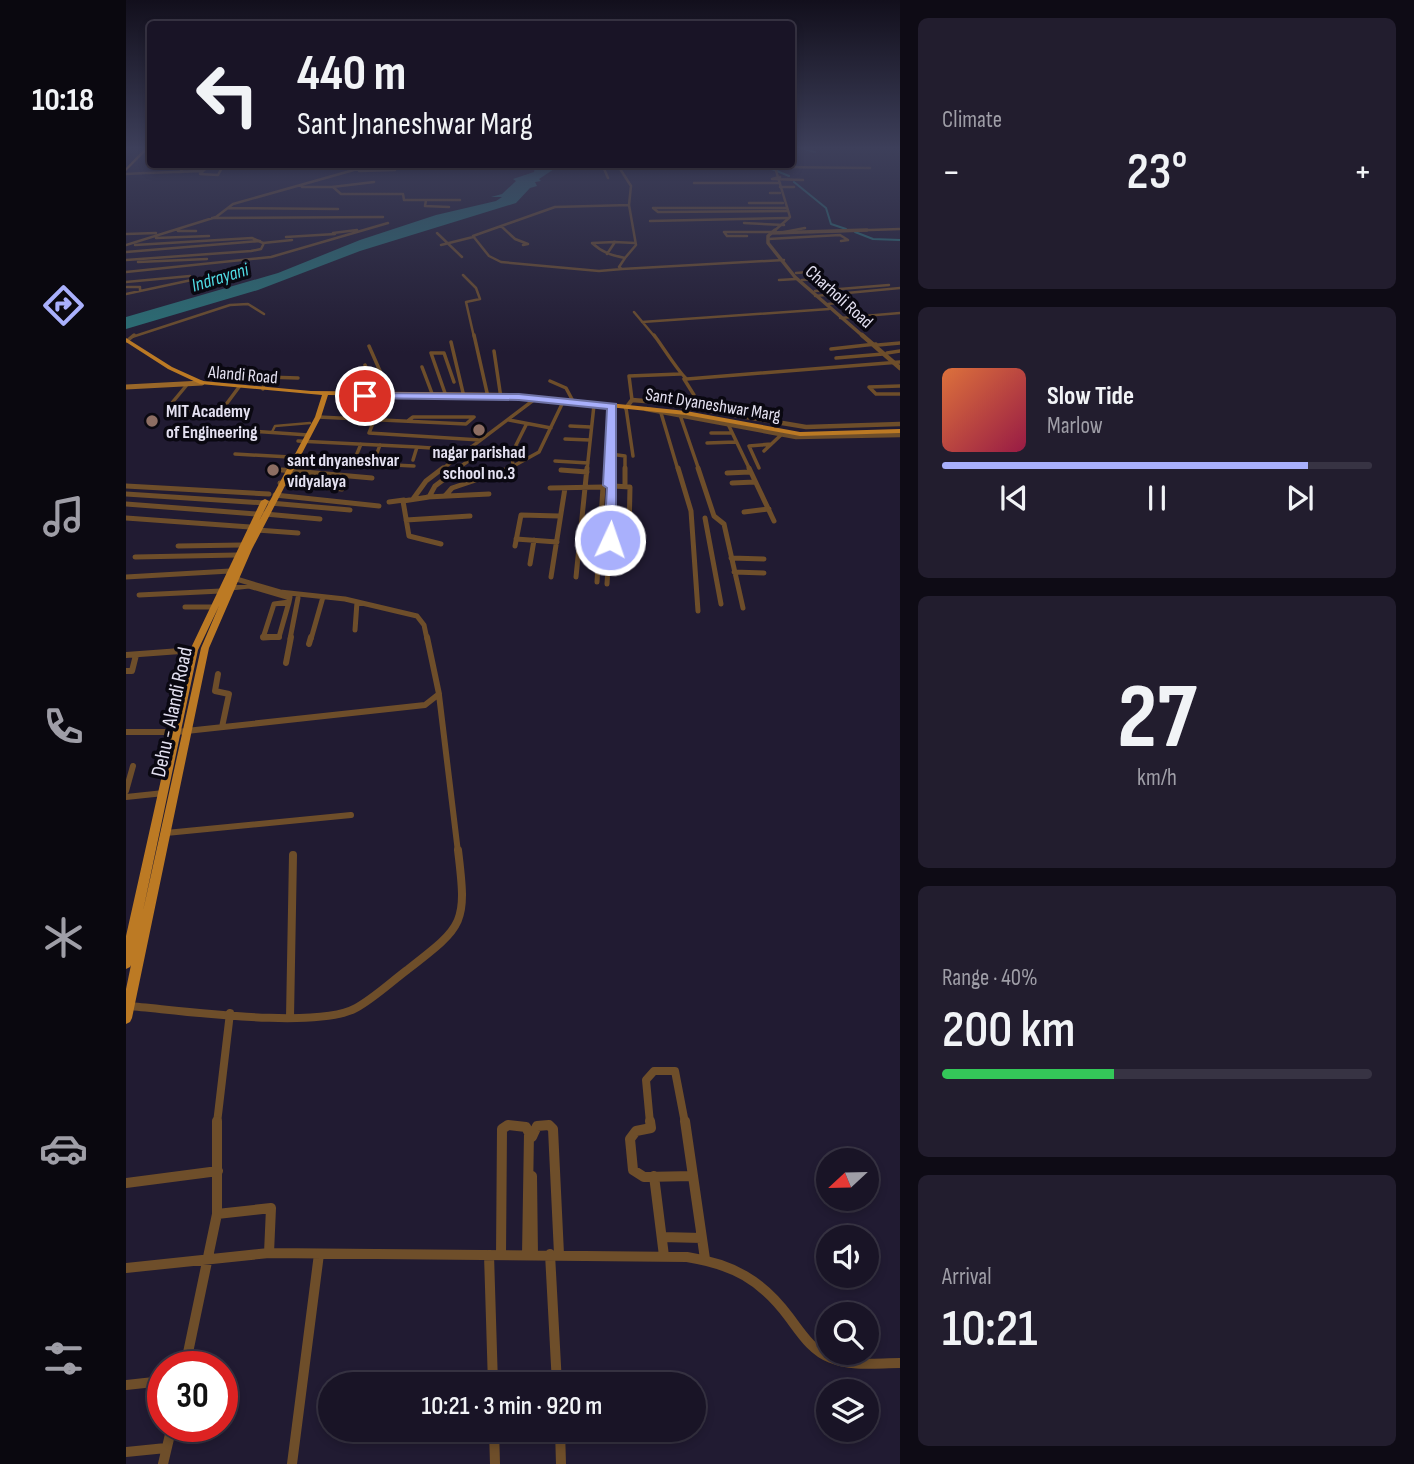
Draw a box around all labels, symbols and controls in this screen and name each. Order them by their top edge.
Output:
text: 440 m [297,45,406,104]
icon: left [182,49,273,140]
text: 10:18 [32,81,94,120]
text: Sant Jnaneshwar Marg [297,105,533,144]
text: Climate [942,106,1002,134]
text: 23° [1127,141,1187,204]
text: − [942,150,961,195]
text: + [1353,150,1372,195]
water label: Indrayani [189,258,252,298]
street label: Charholi Road [801,261,877,333]
icon: directions [39,281,88,330]
street label: Alandi Road [206,361,279,388]
pin [335,366,395,426]
icon: arrive [346,377,384,415]
text: Slow Tide [1047,381,1134,412]
street label: Sant Dyaneshwar Marg [644,384,782,426]
place label: MIT Academy of Engineering [166,401,258,443]
text: Marlow [1047,412,1103,440]
marker: MIT Academy of Engineering [144,413,160,429]
marker: nagar parishad school no.3 [471,422,487,438]
place label: nagar parishad school no.3 [433,442,526,484]
place label: sant dnyaneshvar vidyalaya [287,450,400,492]
marker: sant dnyaneshvar vidyalaya [265,462,281,478]
icon: previous [995,479,1033,517]
icon: pause [1138,479,1176,517]
icon: next [1281,479,1319,517]
icon: music [39,492,88,541]
position arrow [573,503,647,577]
street label: Dehu - Alandi Road [146,645,198,779]
text: 27 [1117,664,1197,773]
icon: phone [39,702,88,751]
text: km/h [1137,764,1177,792]
icon: climate [39,913,88,962]
text: Range · 40% [942,964,1038,992]
text: 200 km [942,999,1076,1062]
icon: car [39,1124,88,1173]
north arrow [816,1148,878,1211]
map controls [816,1148,879,1442]
button: sound [816,1225,879,1288]
text: Arrival [942,1263,991,1291]
text: 10:21 [942,1298,1038,1361]
button: search [816,1302,879,1365]
icon: filters [39,1334,88,1383]
speed limit sign: 30 [147,1351,238,1442]
button: layers [816,1379,879,1442]
text: 10:21 · 3 min · 920 m [422,1391,602,1422]

